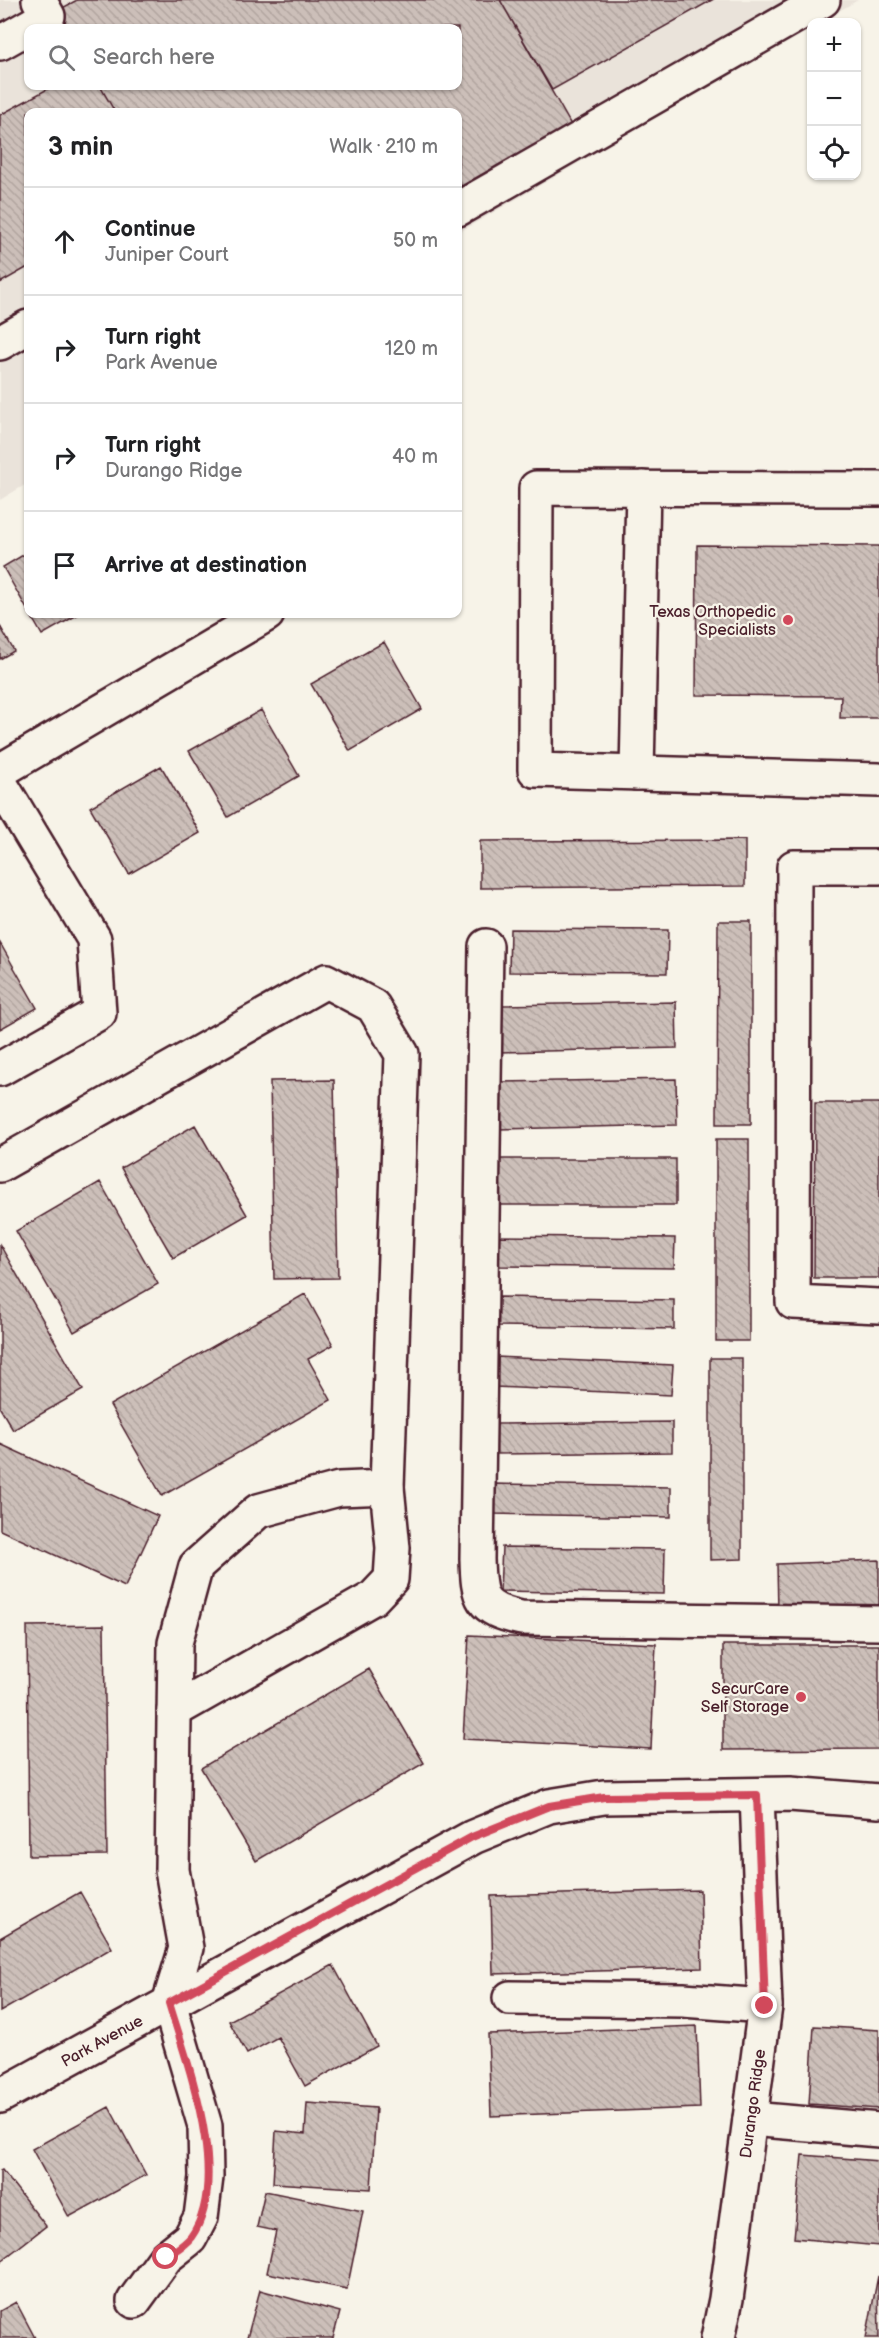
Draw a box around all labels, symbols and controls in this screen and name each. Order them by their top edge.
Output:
map controls [807,18,861,180]
button: + [807,18,861,72]
search box [24,24,462,90]
icon: search [45,41,78,74]
text: Search here [93,44,215,71]
button: − [807,72,861,126]
button: locate [807,126,861,180]
text: 3 min [48,132,113,163]
text: Walk · 210 m [329,135,438,159]
text: Continue [105,216,195,243]
icon: ahead [48,225,81,258]
text: 50 m [393,229,438,253]
text: Juniper Court [105,243,229,267]
text: Turn right [105,324,201,351]
icon: right [48,333,81,366]
text: 120 m [385,337,438,361]
text: Park Avenue [105,351,218,375]
text: Turn right [105,432,201,459]
icon: right [48,441,81,474]
text: 40 m [392,445,438,469]
text: Durango Ridge [105,459,242,483]
icon: arrive [48,549,81,582]
text: Arrive at destination [105,552,307,579]
place label: Texas Orthopedic Specialists [649,603,776,640]
marker: Texas Orthopedic Specialists [781,613,795,627]
place label: SecurCare Self Storage [701,1680,790,1717]
marker: SecurCare Self Storage [794,1690,808,1704]
route end [751,1992,777,2018]
street label: Park Avenue [58,2011,147,2072]
street label: Durango Ridge [737,2048,770,2159]
route start [152,2243,178,2269]

